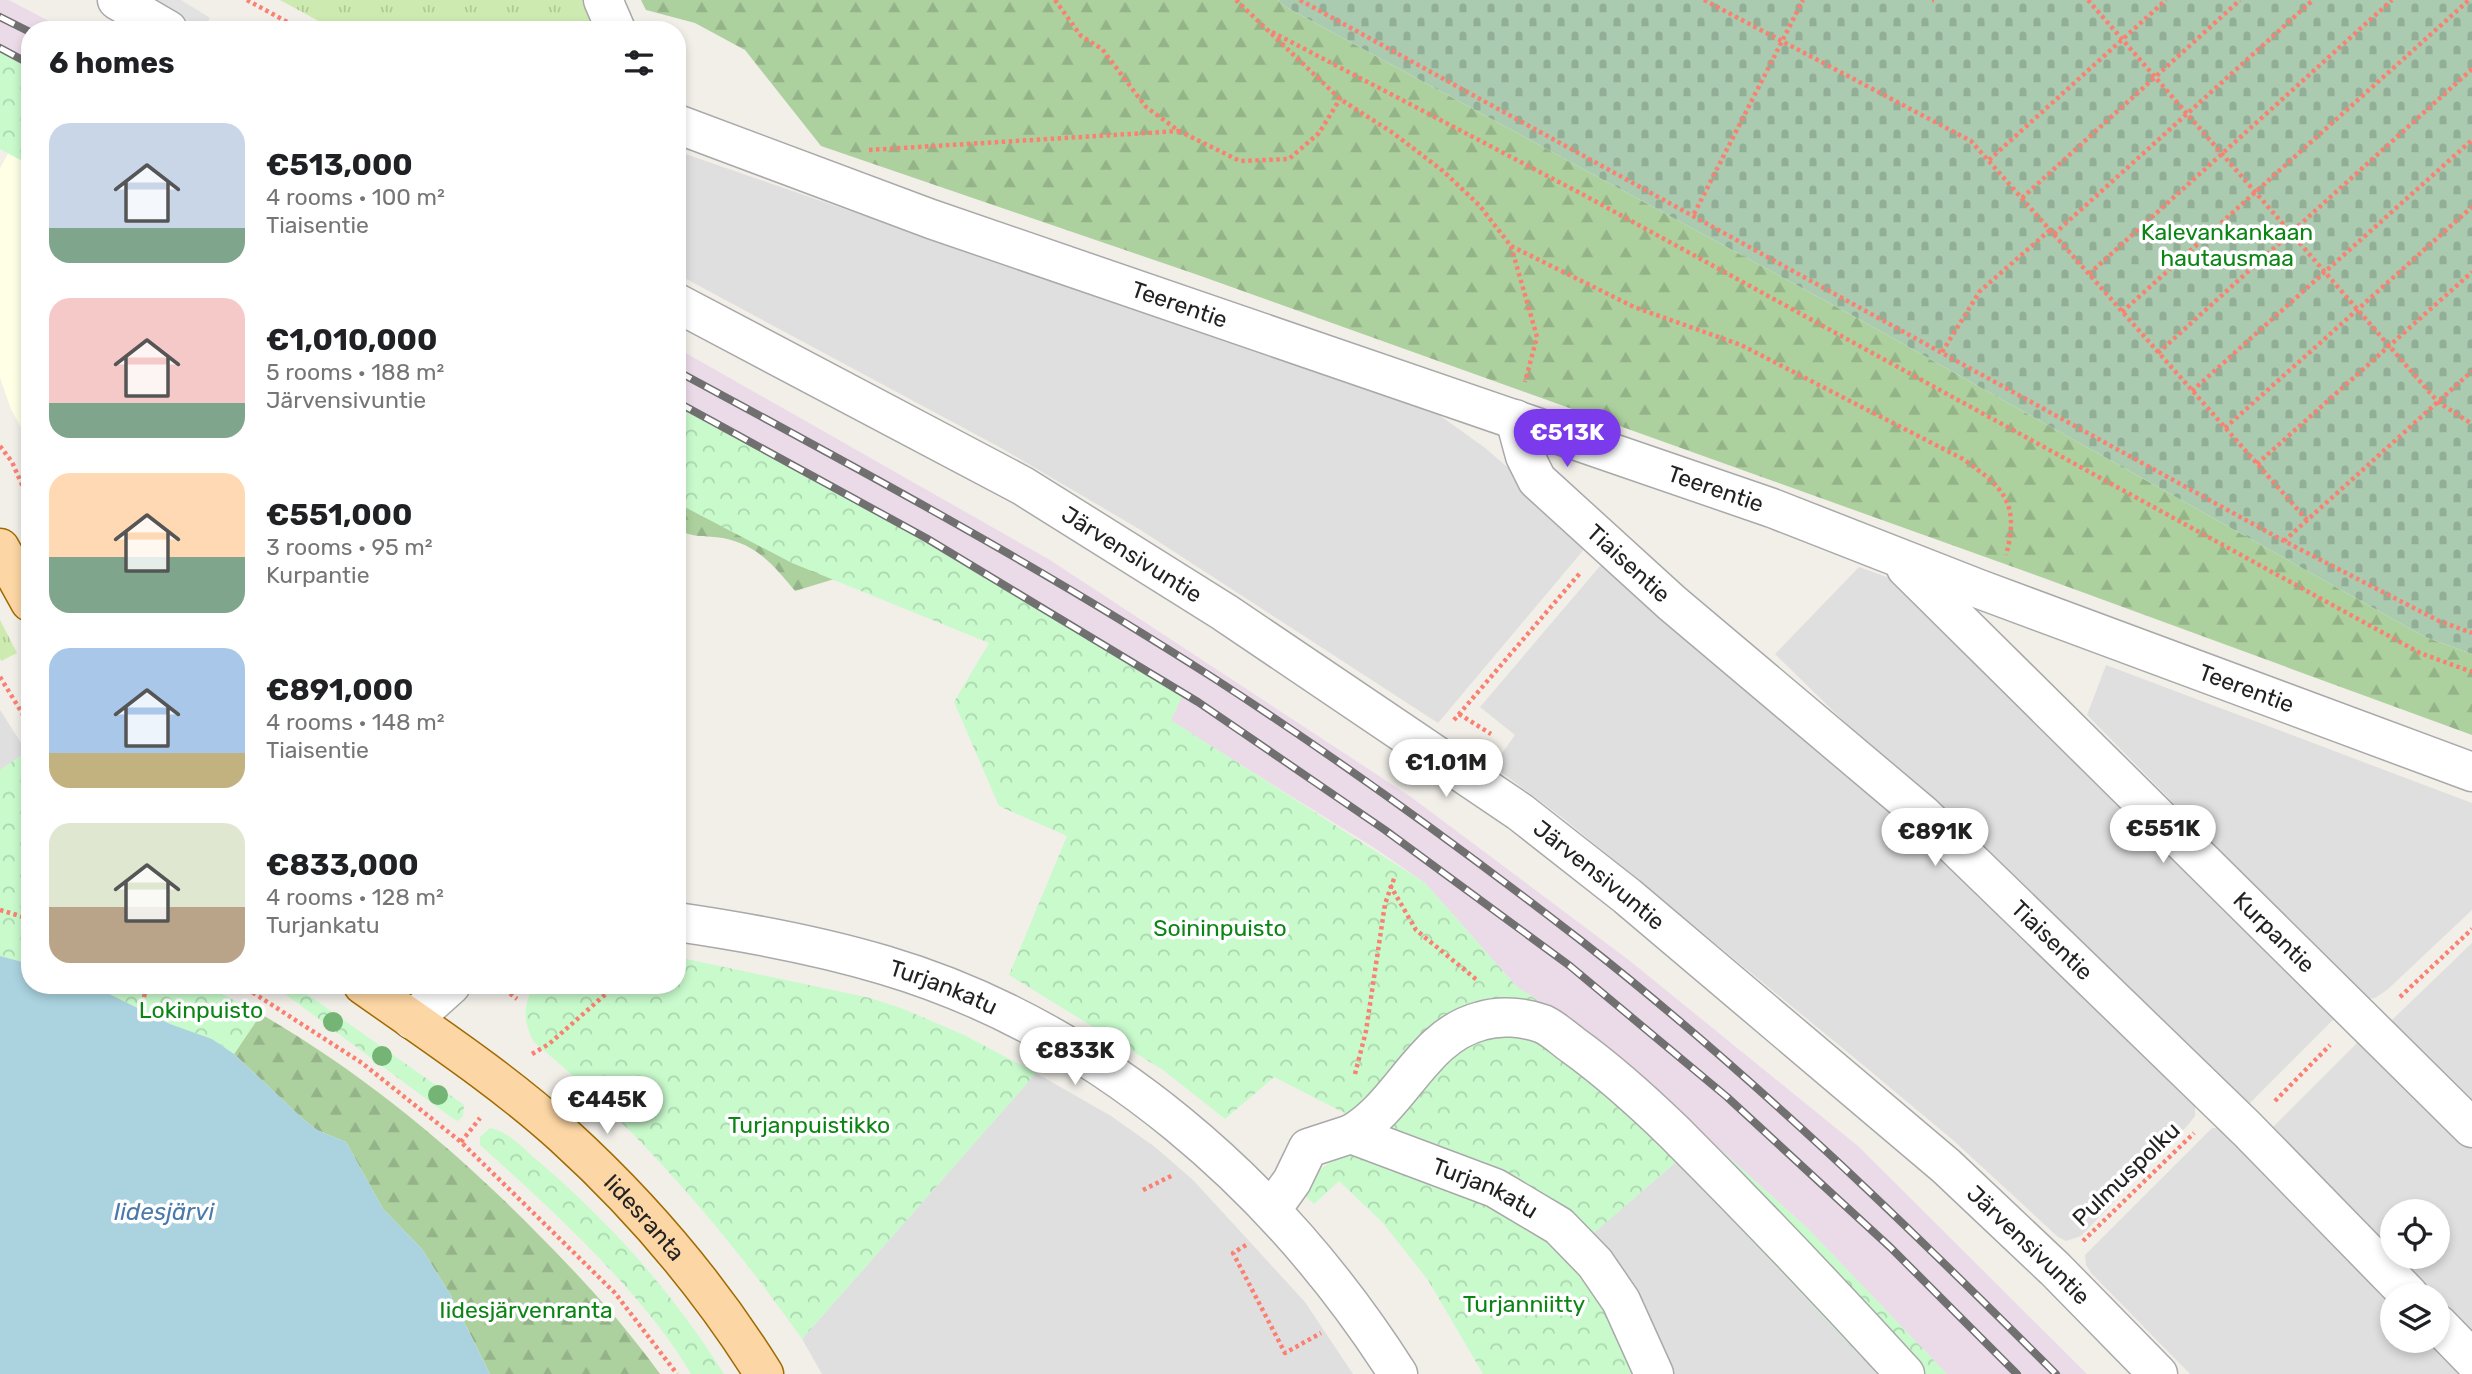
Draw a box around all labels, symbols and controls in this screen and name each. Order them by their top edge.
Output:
icon: filters [620,44,658,82]
text: 6 homes [49,45,175,81]
text: €513,000 [266,147,413,183]
icon: home [105,151,189,235]
text: 4 rooms · 100 m² [266,183,445,211]
text: Tiaisentie [266,211,369,239]
park label: Kalevankankaan hautausmaa [2141,218,2313,272]
street label: Teerentie [1128,275,1231,334]
text: €1,010,000 [266,322,437,358]
icon: home [105,326,189,410]
text: 5 rooms · 188 m² [266,358,444,386]
text: Järvensivuntie [266,386,426,414]
pin: €513K [1518,410,1616,469]
text: €513K [1530,418,1604,446]
street label: Teerentie [1664,459,1767,518]
text: €551,000 [266,497,412,533]
street label: Järvensivuntie [1057,500,1207,609]
icon: home [105,501,189,585]
street label: Tiaisentie [1581,518,1676,608]
text: 3 rooms · 95 m² [266,533,433,561]
text: Kurpantie [266,561,370,589]
street label: Teerentie [2195,658,2298,719]
text: €891,000 [266,672,413,708]
icon: home [105,676,189,760]
text: 4 rooms · 148 m² [266,708,445,736]
text: Tiaisentie [266,736,369,764]
pin: €1.01M [1389,740,1503,799]
text: €1.01M [1405,748,1487,776]
pin: €551K [2114,806,2212,865]
pin: €891K [1886,808,1984,868]
street label: Järvensivuntie [1528,814,1671,936]
text: €551K [2126,814,2200,842]
text: €891K [1897,817,1973,845]
text: €833,000 [266,847,419,883]
icon: home [105,851,189,935]
text: 4 rooms · 128 m² [266,883,444,911]
street label: Kurpantie [2228,886,2321,979]
street label: Tiaisentie [2005,894,2099,986]
text: Turjankatu [266,911,380,939]
park label: Soininpuisto [1153,914,1287,942]
street label: Turjankatu [886,954,1002,1021]
park label: Lokinpuisto [139,996,263,1024]
pin: €833K [1026,1028,1124,1087]
text: €833K [1035,1036,1115,1064]
pin: €445K [558,1076,656,1136]
text: €445K [567,1085,647,1113]
park label: Turjanpuistikko [728,1111,890,1139]
street label: Pulmuspolku [2066,1116,2186,1232]
street label: Turjankatu [1428,1152,1543,1224]
street label: Iidesranta [598,1168,691,1266]
street label: Järvensivuntie [1961,1179,2096,1310]
water label: Iidesjärvi [114,1198,216,1226]
map controls [2380,1199,2450,1353]
button: locate [2380,1199,2450,1269]
button: layers [2380,1283,2450,1353]
park label: Turjanniitty [1463,1290,1585,1318]
park label: Iidesjärvenranta [439,1296,613,1324]

